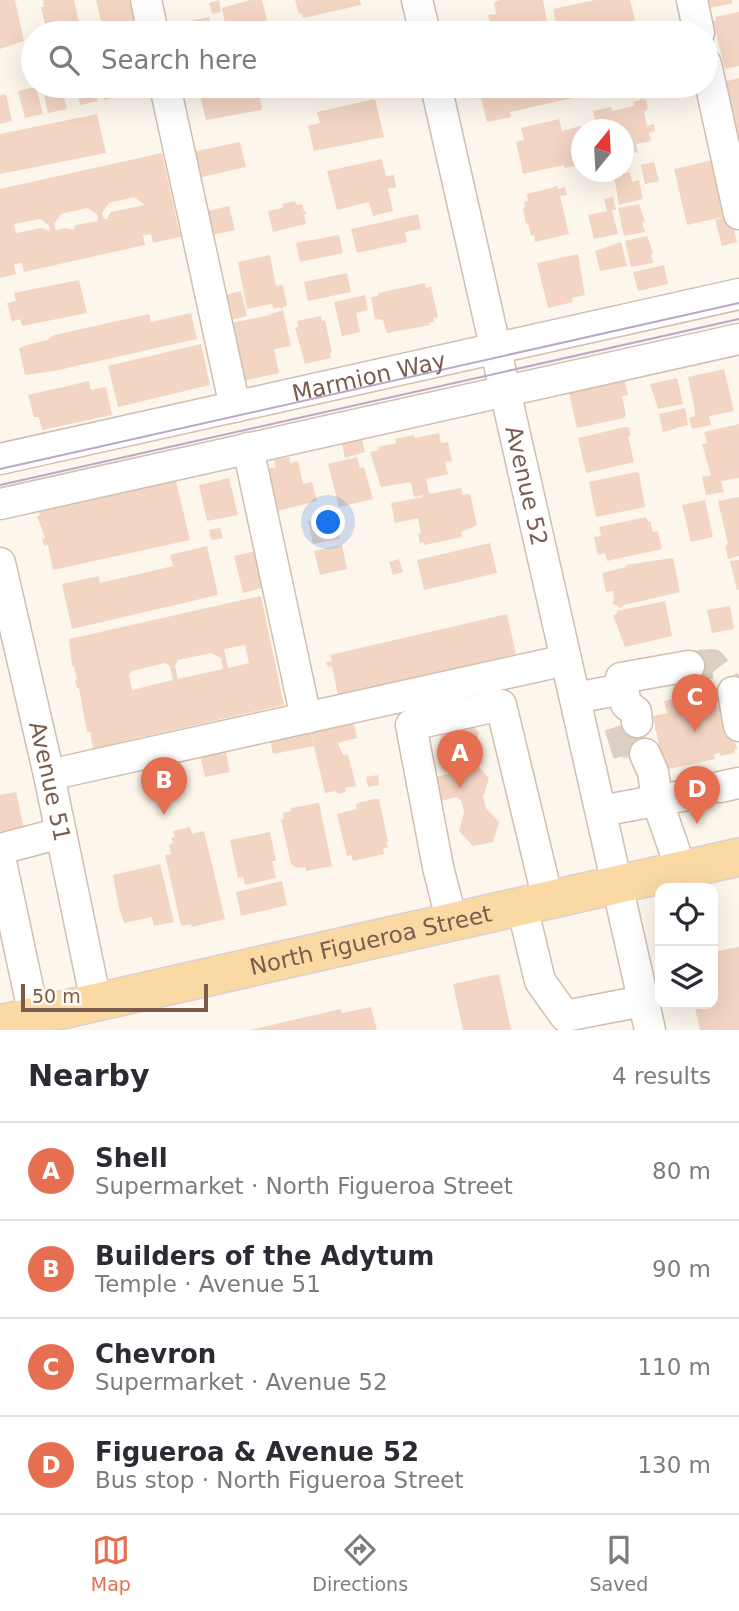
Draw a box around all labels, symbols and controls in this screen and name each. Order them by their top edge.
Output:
search box [21,21,718,98]
icon: search [45,41,83,79]
text: Search here [101,45,257,75]
north arrow [571,119,634,182]
street label: Marmion Way [290,347,448,406]
street label: Avenue 52 [500,423,553,548]
your location [311,505,345,539]
pin: C [672,674,718,732]
street label: Avenue 51 [24,719,75,844]
pin: A [437,730,483,788]
pin: B [141,757,187,815]
pin: D [674,766,720,824]
map controls [655,883,718,1009]
button: locate [655,883,718,946]
street label: North Figueroa Street [247,900,494,980]
button: layers [655,946,718,1009]
scale bar [21,981,208,1013]
text: 50 m [32,985,81,1007]
text: Nearby [28,1058,150,1093]
text: 4 results [612,1063,711,1089]
text: Shell [95,1143,168,1173]
text: A [42,1158,60,1184]
text: 80 m [652,1158,711,1184]
text: Supermarket · North Figueroa Street [95,1173,513,1199]
text: Builders of the Adytum [95,1241,434,1271]
text: B [42,1256,60,1282]
text: 90 m [652,1256,711,1282]
text: Temple · Avenue 51 [95,1271,321,1297]
text: Chevron [95,1339,216,1369]
text: C [43,1354,59,1380]
text: 110 m [637,1354,711,1380]
text: Supermarket · Avenue 52 [95,1369,388,1395]
text: Figueroa & Avenue 52 [95,1437,419,1467]
text: D [41,1452,61,1478]
text: 130 m [637,1452,711,1478]
text: Bus stop · North Figueroa Street [95,1467,463,1493]
tab: Map [91,1531,131,1595]
tab: Directions [312,1531,408,1595]
tab: Saved [590,1531,648,1595]

